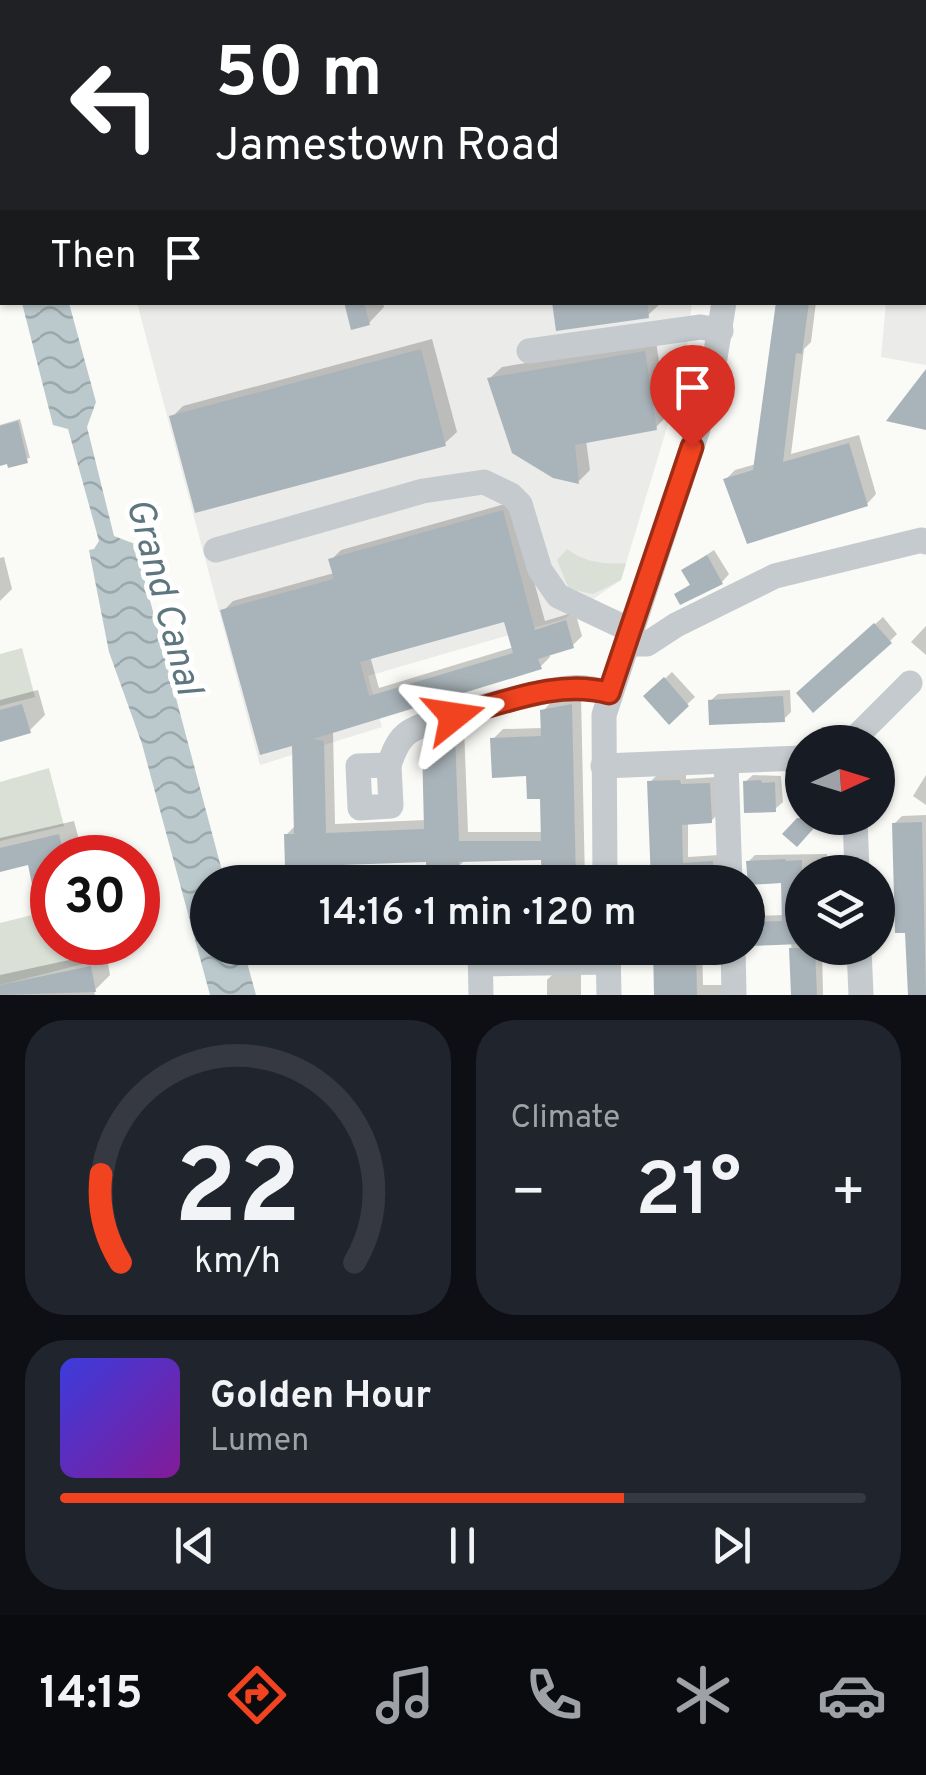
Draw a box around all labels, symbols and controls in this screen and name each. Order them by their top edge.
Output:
text: 50 m [215,32,382,121]
icon: left [50,40,180,170]
text: Jamestown Road [215,119,561,176]
icon: arrive [156,230,211,285]
text: Then [50,233,136,282]
pin [650,345,735,448]
icon: arrive [665,360,720,415]
water label: Grand Canal [112,493,212,703]
position arrow [402,664,506,768]
north arrow [785,725,895,835]
map controls [785,725,895,965]
speed limit sign: 30 [30,835,160,965]
button: layers [785,855,895,965]
text: 14:16 · 1 min · 120 m [319,890,636,939]
text: Climate [511,1099,620,1139]
text: 22 [174,1128,301,1260]
text: 21° [635,1147,741,1242]
text: − [511,1160,546,1230]
text: + [831,1160,866,1230]
text: km/h [194,1240,281,1286]
text: Golden Hour [210,1373,431,1422]
text: Lumen [210,1422,309,1462]
icon: previous [167,1518,222,1573]
icon: pause [435,1518,490,1573]
icon: next [704,1518,759,1573]
icon: directions [222,1660,292,1730]
icon: music [370,1660,440,1730]
icon: phone [519,1660,589,1730]
icon: climate [668,1660,738,1730]
icon: car [817,1660,887,1730]
text: 14:15 [39,1667,143,1724]

